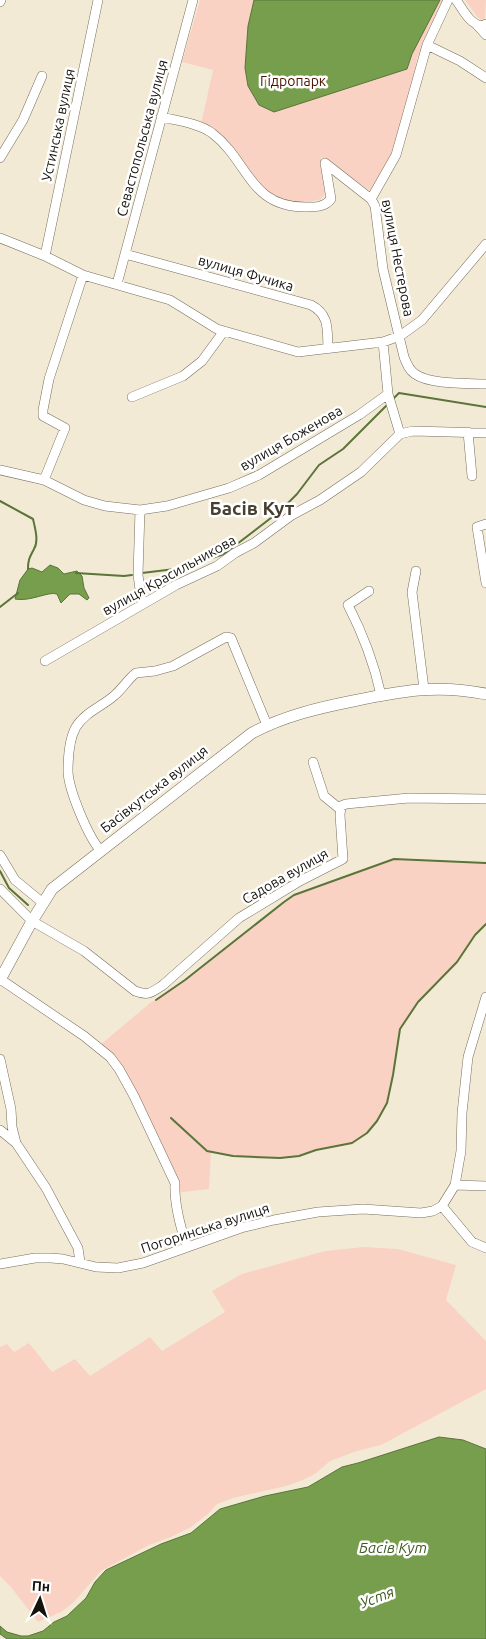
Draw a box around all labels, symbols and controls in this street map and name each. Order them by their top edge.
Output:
street label: Севастопольська вулиця [113,58,171,218]
street label: Устинська вулиця [38,67,78,183]
park label: Гідропарк [260,73,326,89]
street label: вулиця Нестерова [379,198,417,318]
street label: вулиця Фучика [196,252,296,294]
street label: вулиця Боженова [237,402,345,474]
district label: Басів Кут [210,497,295,519]
street label: вулиця Красильникова [99,532,239,618]
street label: Басівкутська вулиця [97,742,211,836]
street label: Садова вулиця [239,845,331,907]
street label: Погоринська вулиця [139,1200,271,1256]
water label: Басів Кут [359,1539,427,1556]
north arrow [15,1574,65,1624]
text: Пн [31,1577,51,1595]
water label: Устя [357,1583,397,1612]

